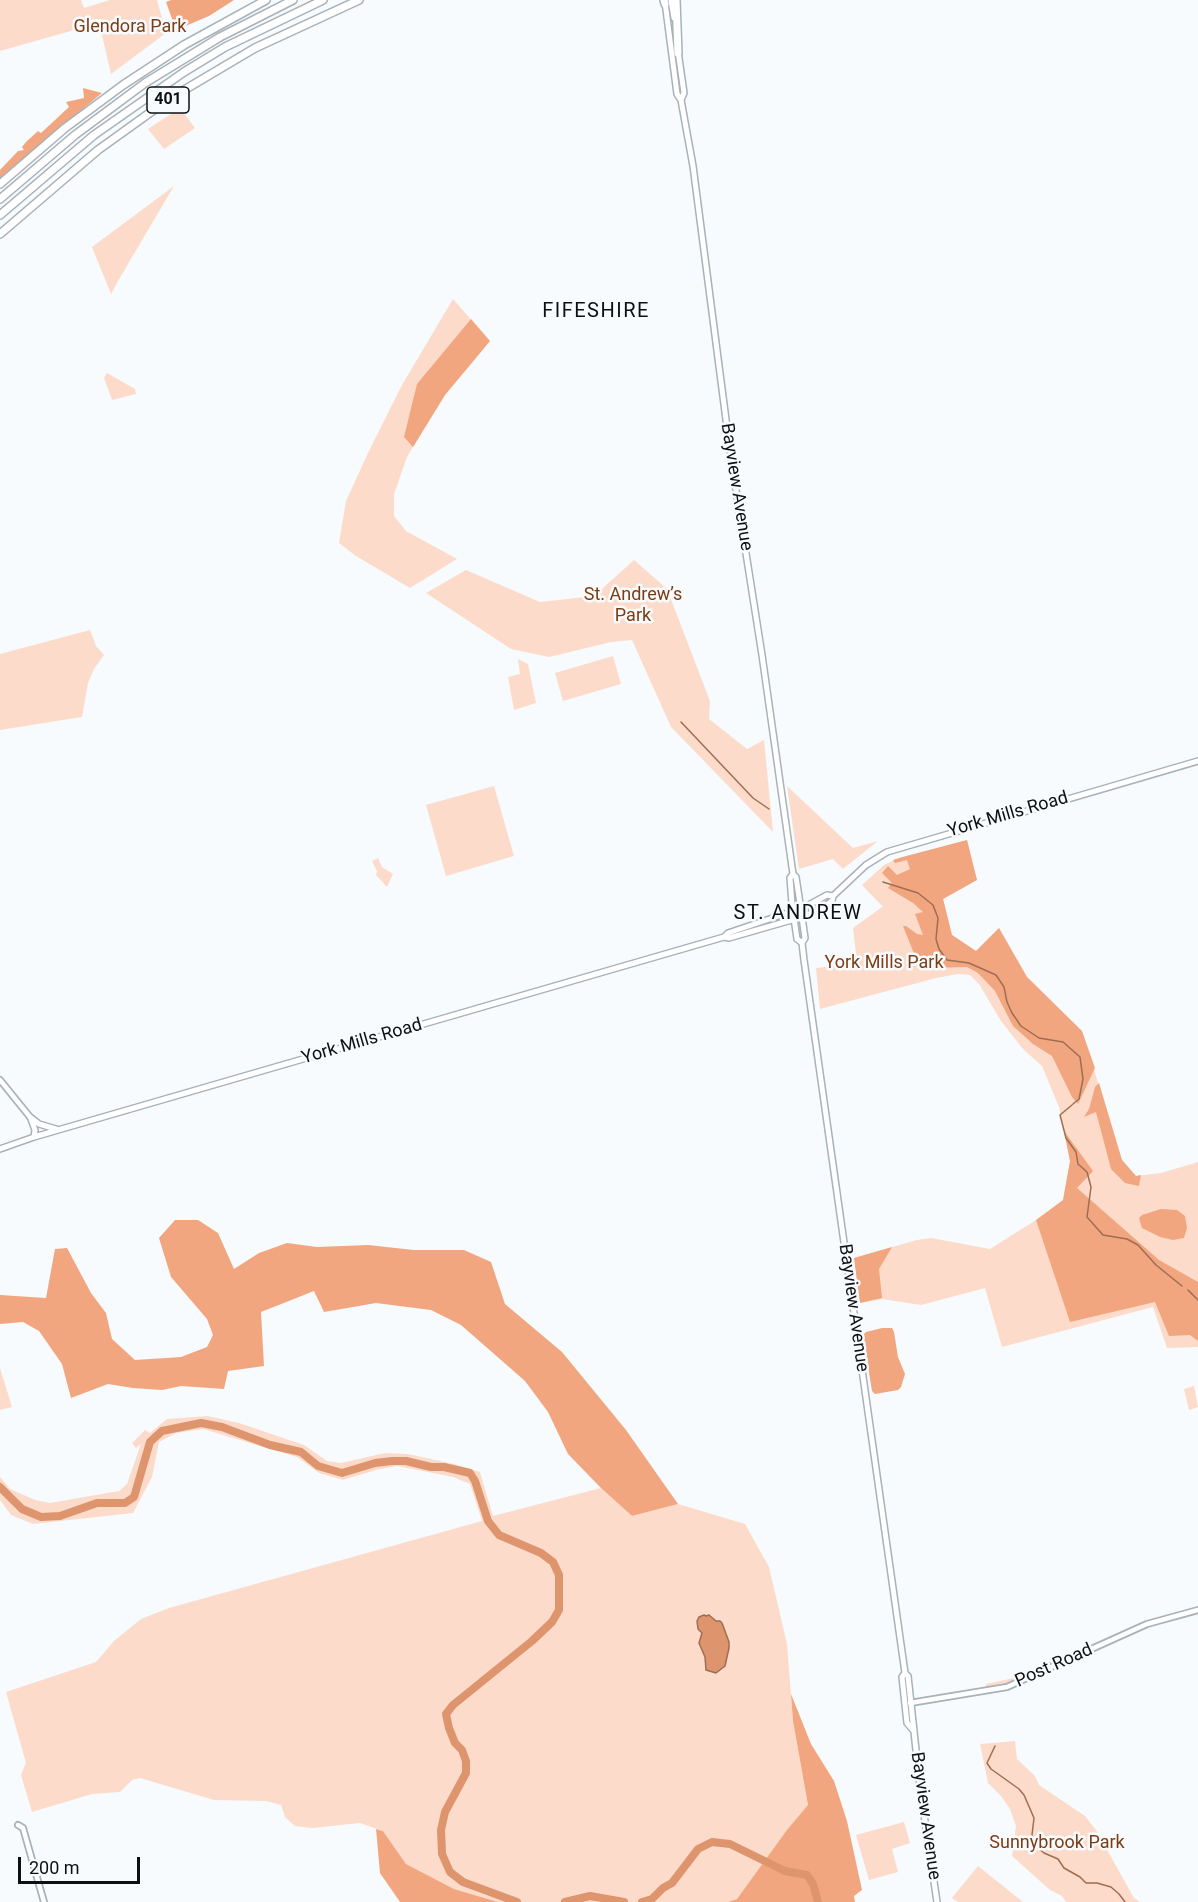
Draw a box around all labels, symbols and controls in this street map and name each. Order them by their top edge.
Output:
park label: Glendora Park [74,16,186,38]
road number: 401 [147,87,189,113]
district label: FIFESHIRE [542,300,650,324]
street label: Bayview Avenue [715,422,757,552]
park label: St. Andrew’s Park [584,584,682,626]
street label: York Mills Road [945,788,1071,842]
district label: ST. ANDREW [734,902,862,926]
park label: York Mills Park [824,952,944,974]
street label: York Mills Road [299,1015,425,1069]
street label: Bayview Avenue [833,1243,873,1373]
street label: Post Road [1012,1639,1096,1693]
street label: Bayview Avenue [905,1751,945,1881]
park label: Sunnybrook Park [989,1832,1125,1854]
scale bar [21,1845,142,1883]
text: 200 m [29,1857,80,1878]

